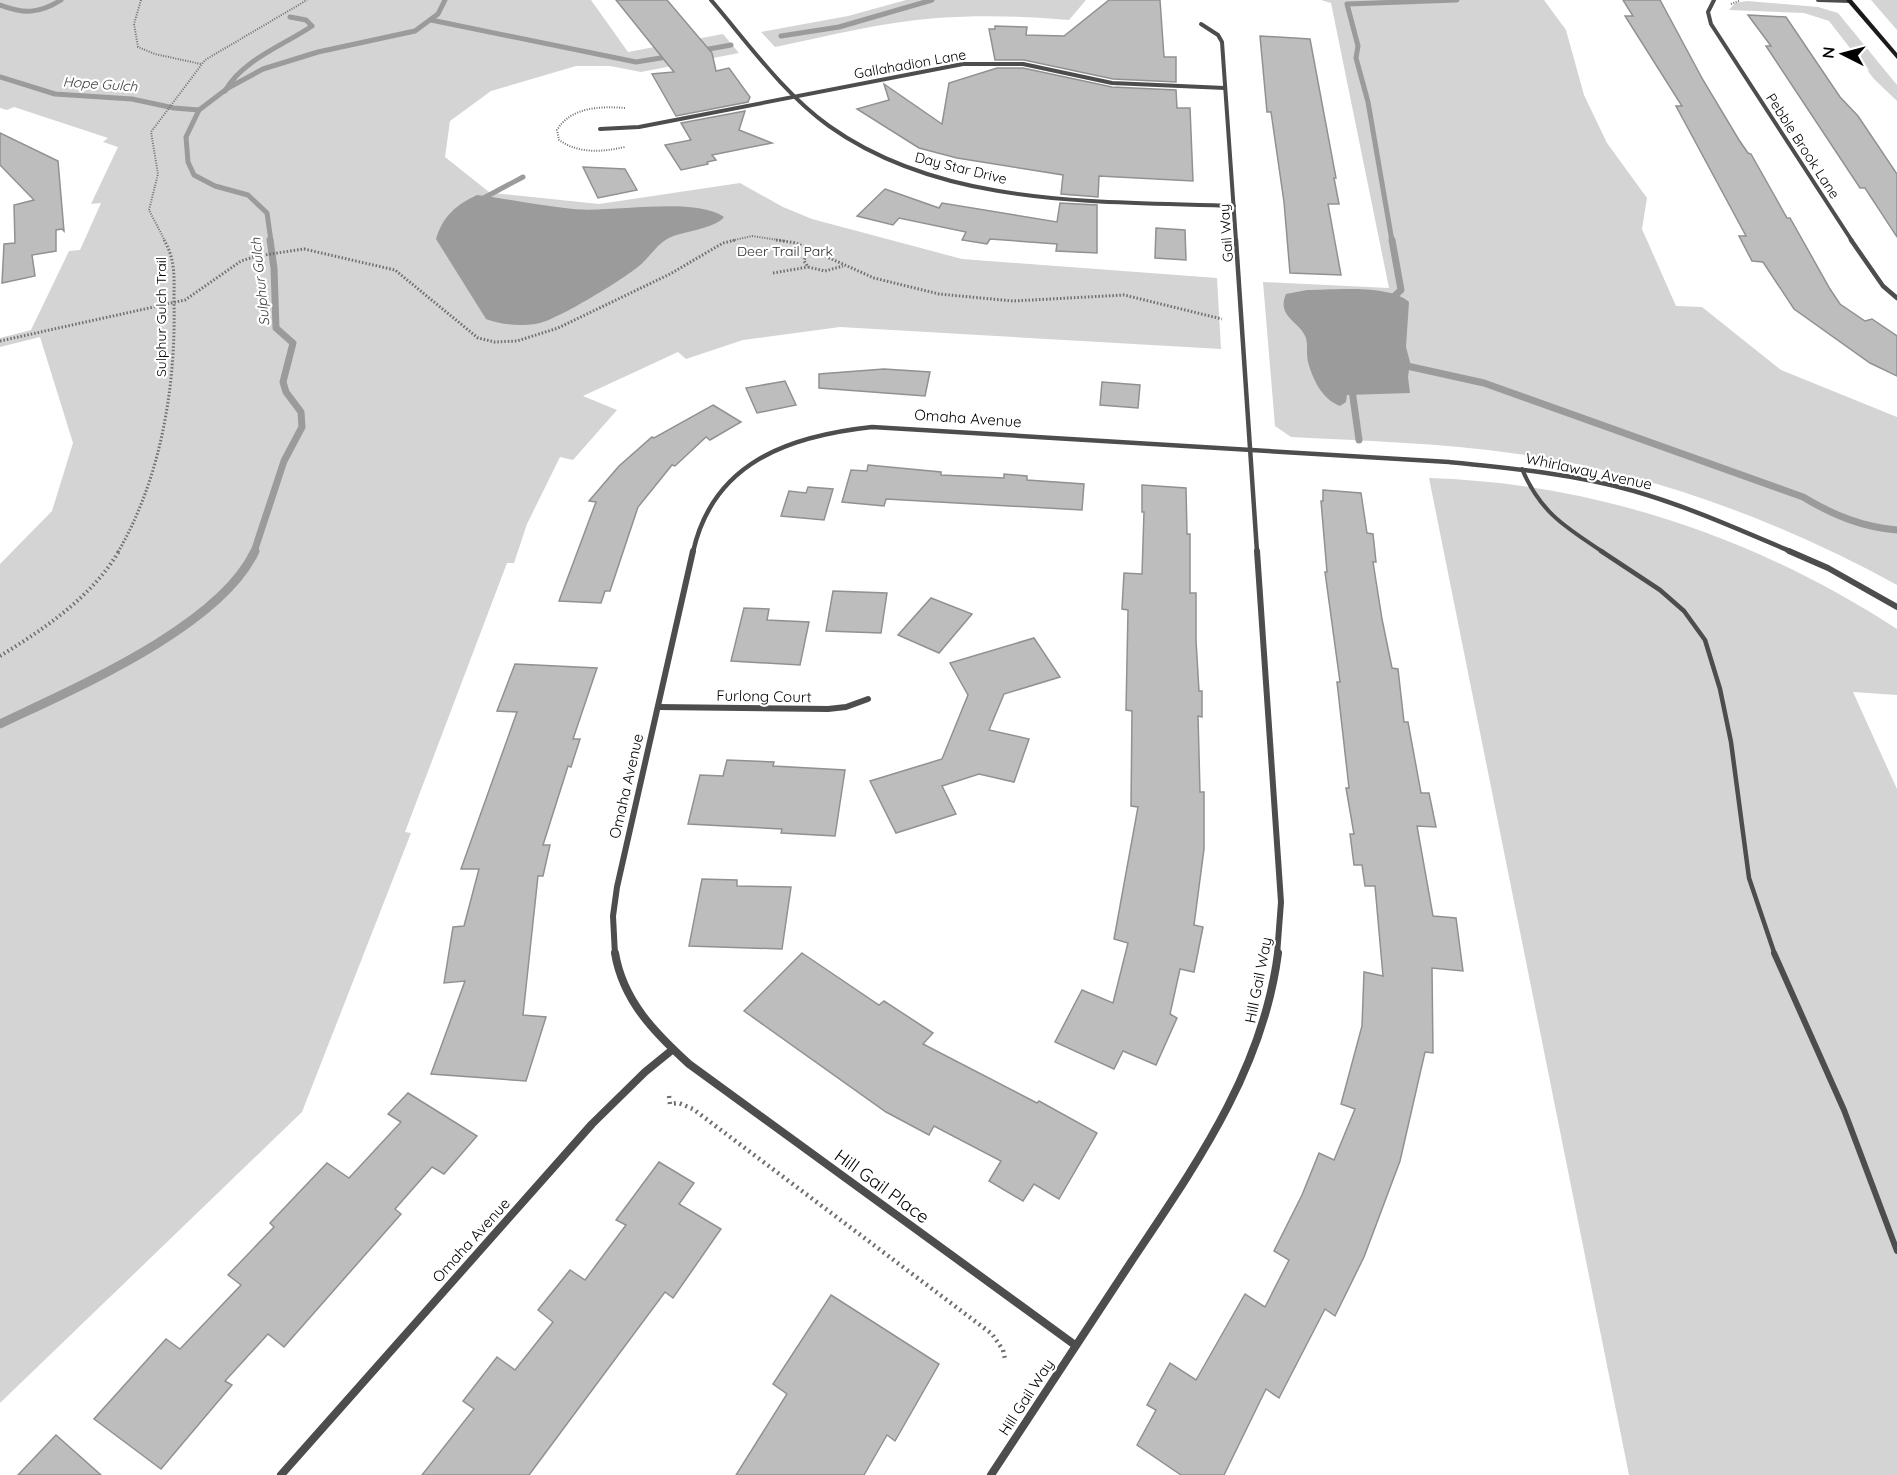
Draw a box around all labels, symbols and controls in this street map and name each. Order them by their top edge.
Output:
north arrow [1813,24,1873,84]
street label: Gallahadion Lane [853,45,968,83]
text: N [1818,46,1839,59]
water label: Hope Gulch [62,72,139,96]
street label: Pebble Brook Lane [1762,90,1844,202]
street label: Day Star Drive [913,148,1009,188]
street label: Gail Way [1215,203,1237,263]
water label: Sulphur Gulch [246,236,274,327]
park label: Deer Trail Park [737,242,833,260]
street label: Sulphur Gulch Trail [152,257,170,377]
street label: Omaha Avenue [914,405,1022,431]
street label: Whirlaway Avenue [1524,448,1654,494]
street label: Furlong Court [716,686,812,706]
street label: Omaha Avenue [605,732,647,840]
street label: Hill Gail Way [1240,935,1276,1025]
street label: Hill Gail Place [830,1144,934,1228]
street label: Omaha Avenue [428,1194,514,1286]
street label: Hill Gail Way [994,1355,1058,1439]

